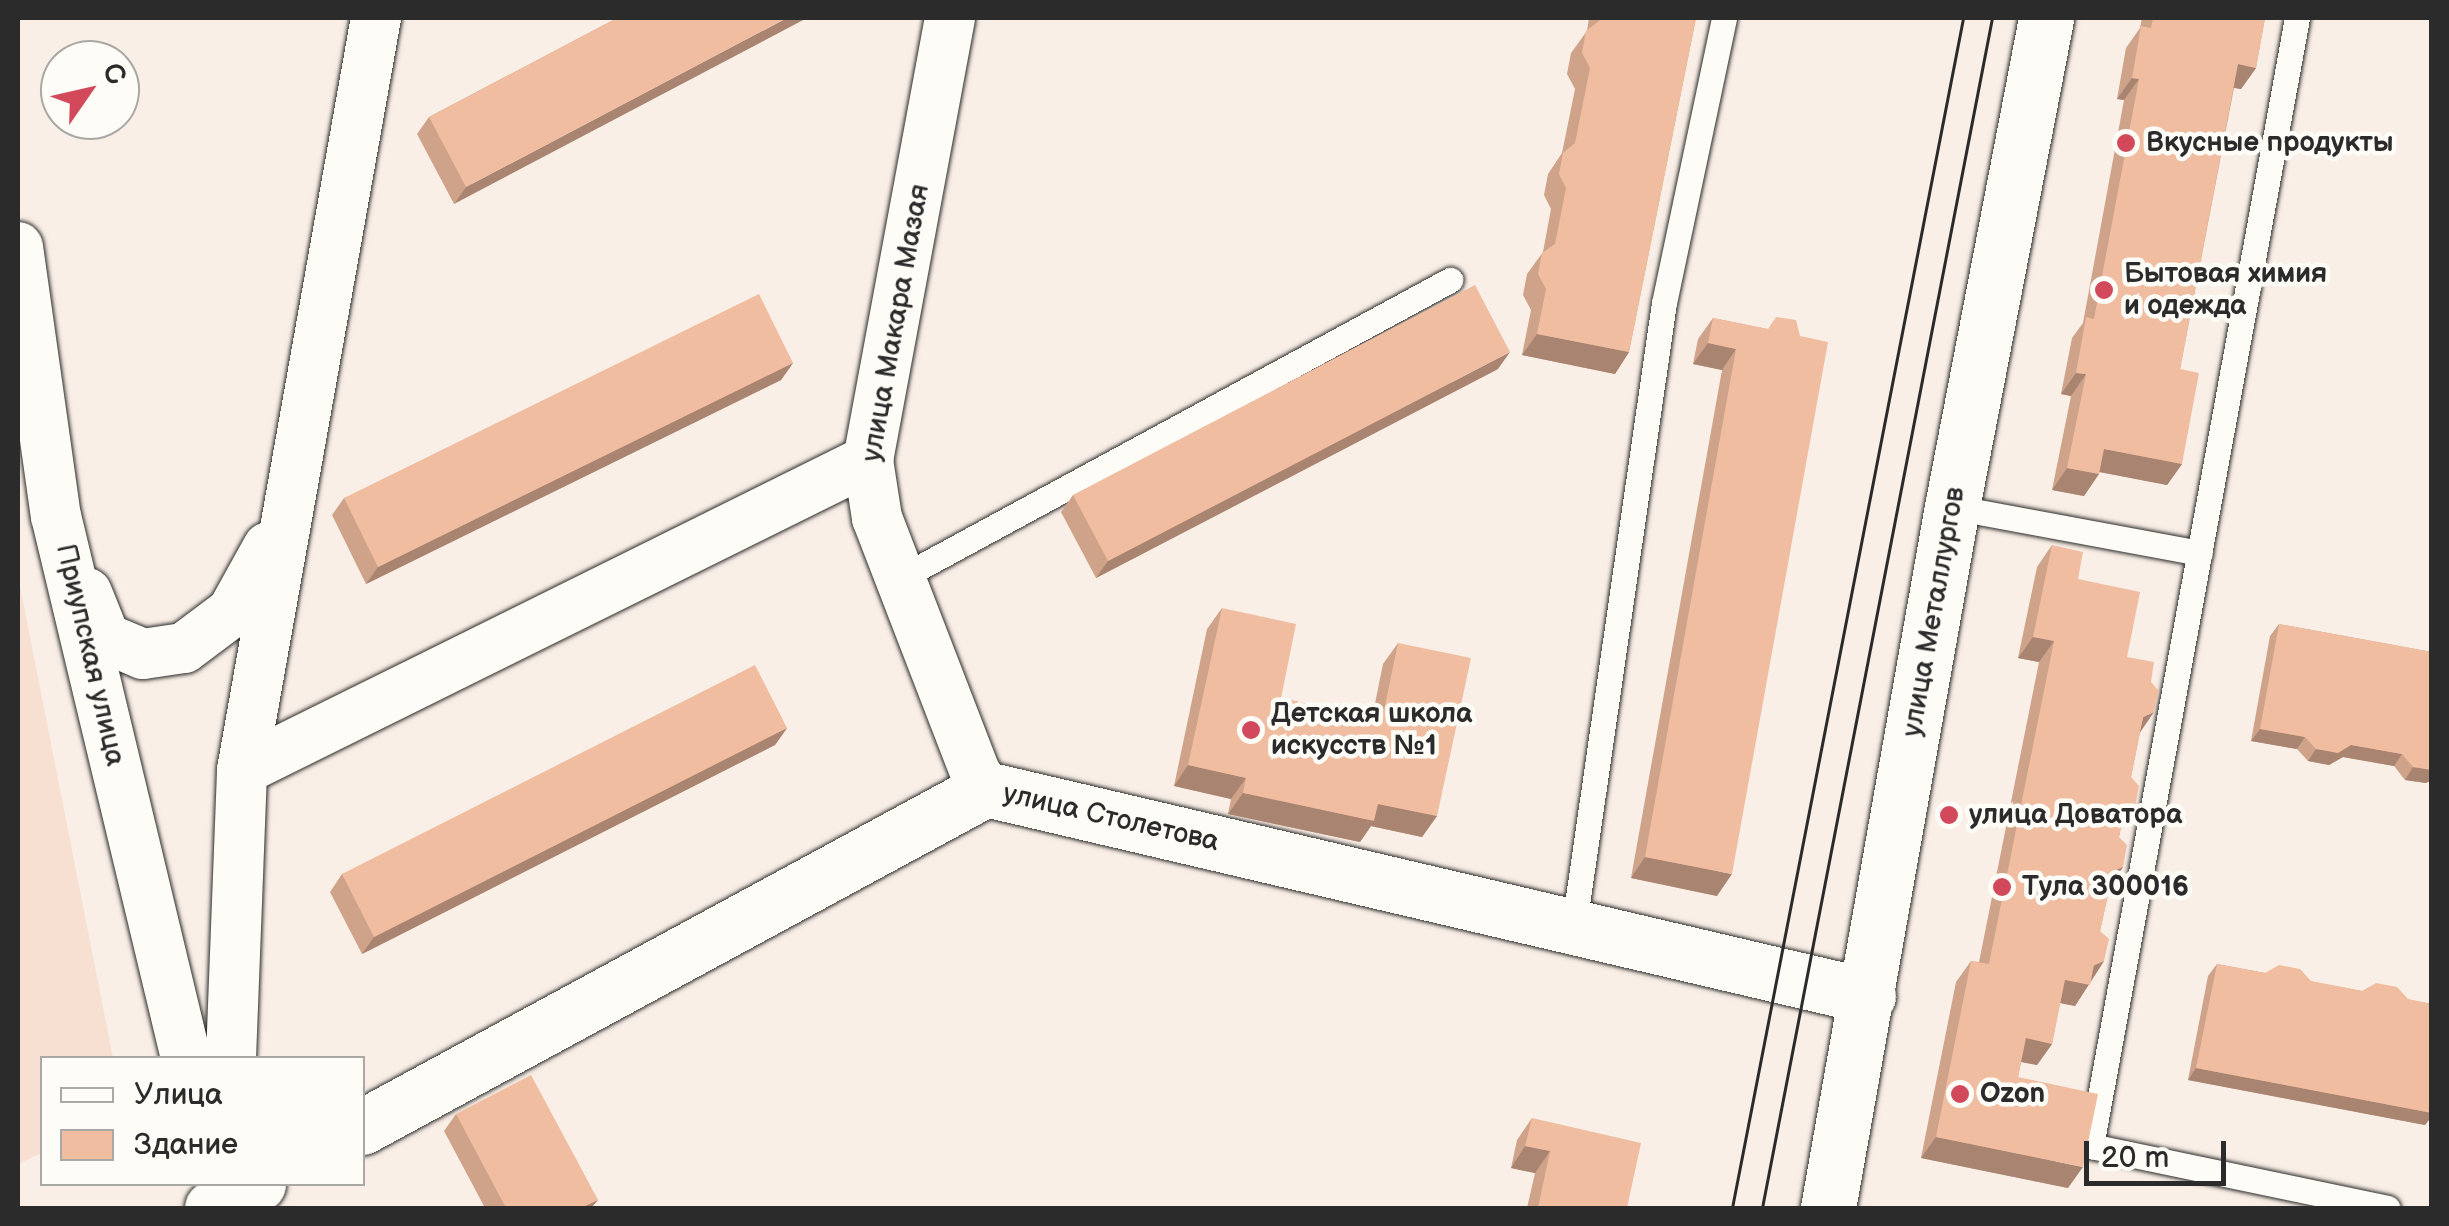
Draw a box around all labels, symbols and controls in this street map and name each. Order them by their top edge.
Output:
north arrow [40,40,140,140]
text: С [95,57,133,91]
place label: Вкусные продукты [2146,126,2394,160]
marker: Вкусные продукты [2115,132,2137,154]
street label: улица Макара Мазая [855,182,937,464]
place label: Бытовая химия и одежда [2124,257,2327,323]
marker: Бытовая химия и одежда [2093,279,2115,301]
street label: улица Металлургов [1895,484,1973,740]
street label: Приупская улица [48,541,132,769]
place label: Детская школа искусств №1 [1271,697,1472,763]
marker: Детская школа искусств №1 [1240,719,1262,741]
street label: улица Столетова [1000,777,1222,859]
place label: улица Доватора [1969,798,2182,832]
marker: улица Доватора [1938,804,1960,826]
place label: Тула 300016 [2022,870,2189,904]
marker: Тула 300016 [1991,876,2013,898]
legend [40,1056,365,1186]
text: Улица [134,1077,223,1113]
place label: Ozon [1980,1077,2045,1111]
marker: Ozon [1949,1083,1971,1105]
scale bar [2089,1121,2232,1183]
text: Здание [134,1127,238,1163]
text: 20 m [2101,1140,2169,1176]

